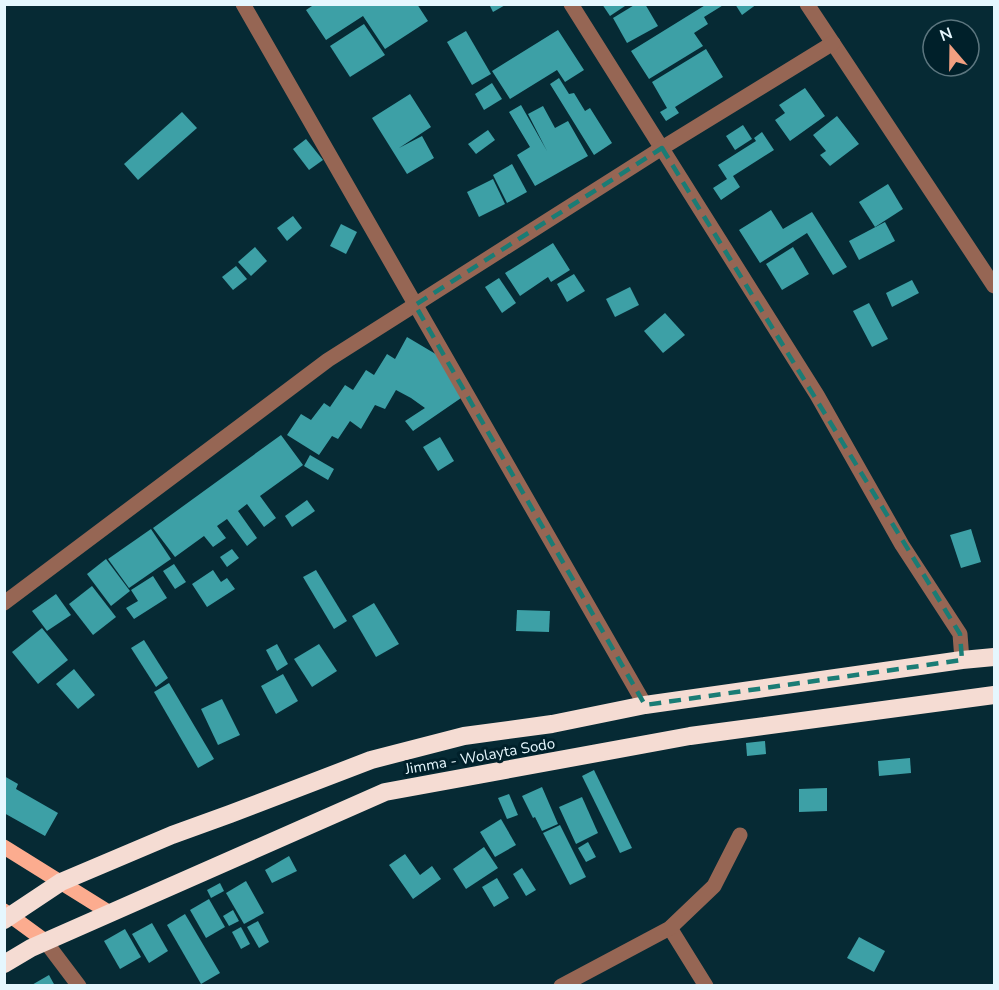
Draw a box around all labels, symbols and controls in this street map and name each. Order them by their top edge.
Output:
north arrow [921,18,981,78]
text: N [937,22,956,47]
street label: Jimma - Wolayta Sodo [402,733,557,779]

